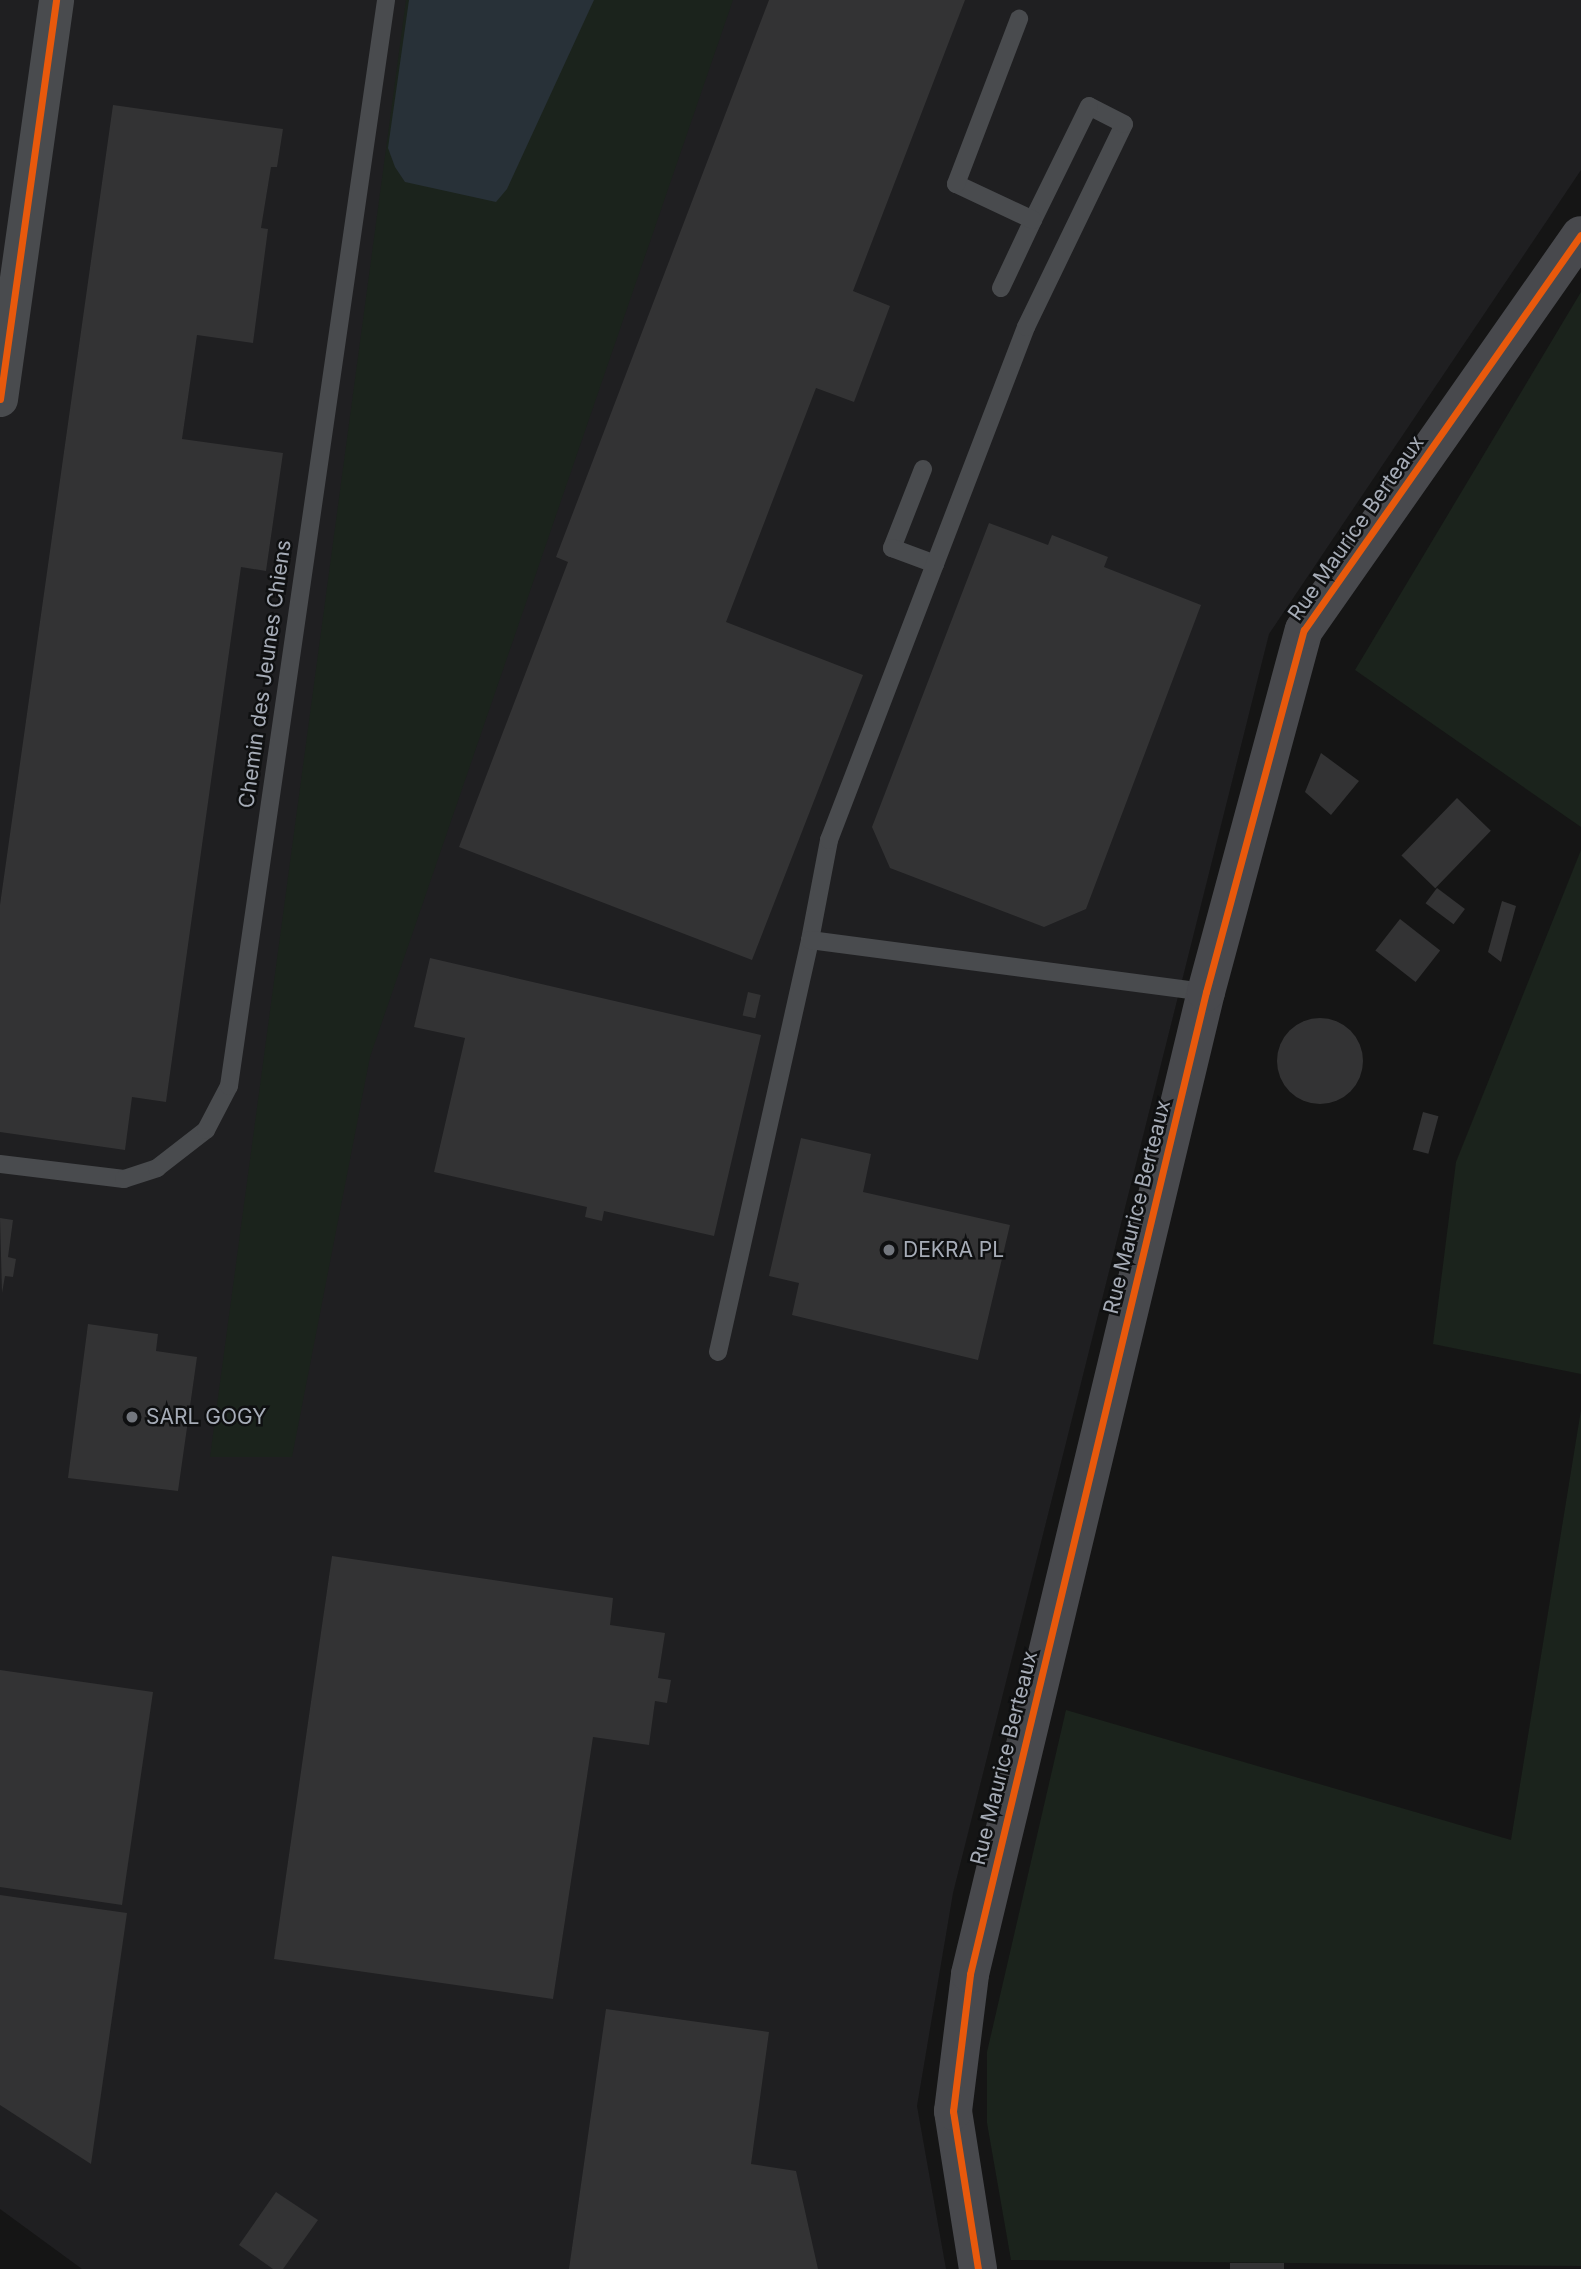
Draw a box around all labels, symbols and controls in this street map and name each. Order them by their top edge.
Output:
street label: Rue Maurice Berteaux [1283,431,1429,625]
street label: Chemin des Jeunes Chiens [234,538,296,810]
street label: Rue Maurice Berteaux [1098,1097,1176,1317]
place label: DEKRA PL [903,1237,1004,1263]
marker: DEKRA PL [881,1242,897,1258]
place label: SARL GOGY [146,1404,266,1430]
marker: SARL GOGY [124,1409,140,1425]
street label: Rue Maurice Berteaux [965,1648,1043,1868]

